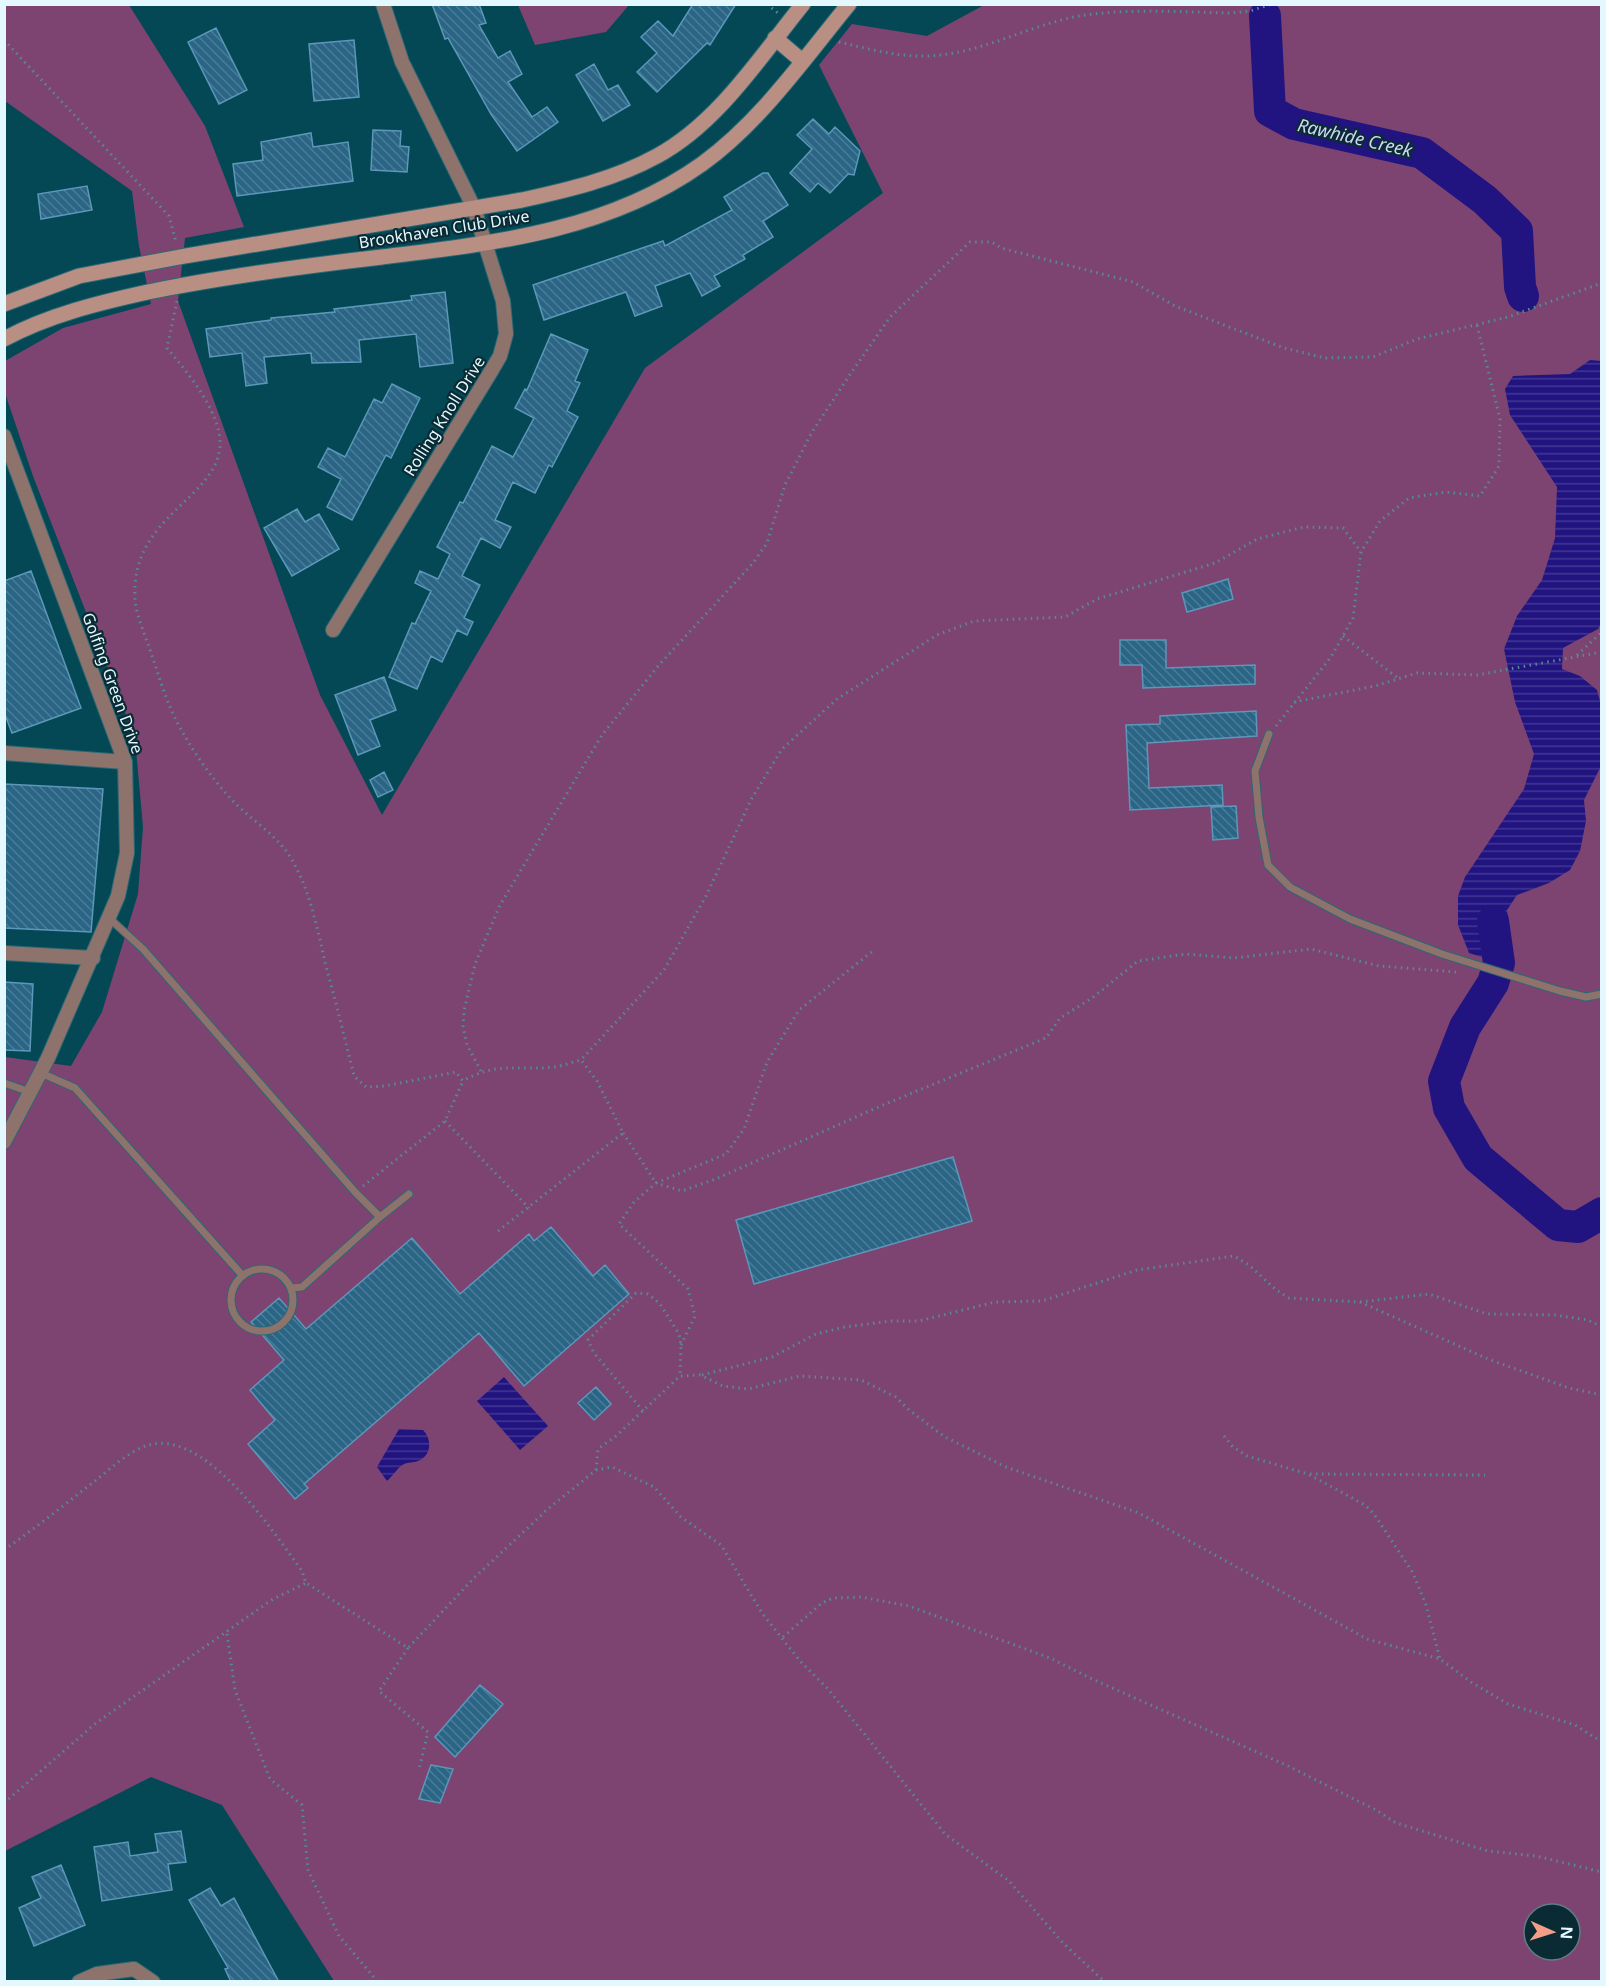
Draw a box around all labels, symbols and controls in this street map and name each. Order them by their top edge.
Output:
water label: Rawhide Creek [1295,112,1416,162]
street label: Brookhaven Club Drive [357,205,531,253]
street label: Rolling Knoll Drive [398,352,490,480]
street label: Golfing Green Drive [77,609,149,757]
north arrow [1522,1902,1582,1962]
text: N [1556,1926,1578,1940]

